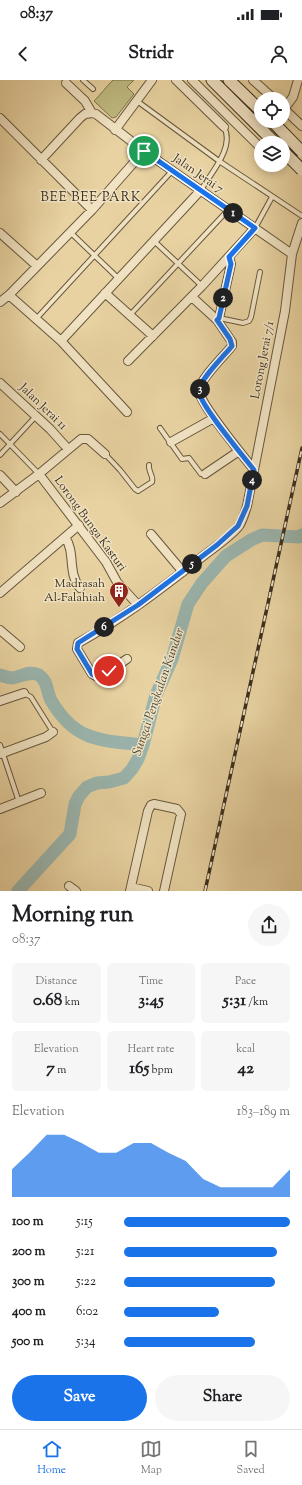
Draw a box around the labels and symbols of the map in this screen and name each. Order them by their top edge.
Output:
pin [127,134,161,168]
street label: Jalan Jerai 7 [168,149,227,198]
district label: BEE BEE PARK [41,189,141,207]
pin: 1 [223,203,243,223]
pin: 2 [213,288,233,308]
street label: Lorong Jerai 7/1 [247,319,279,401]
street label: Jalan Jerai 11 [14,379,71,435]
pin: 3 [190,379,210,399]
pin: 4 [242,470,262,490]
street label: Lorong Bunga Kasturi [49,473,131,576]
pin: 5 [182,554,202,574]
place label: Madrasah Al-Falahiah [44,575,105,607]
building icon: Madrasah Al-Falahiah [108,580,130,608]
pin: 6 [94,617,114,637]
water label: Sungai Pengkalan Kundur [129,625,189,758]
pin [92,654,126,688]

